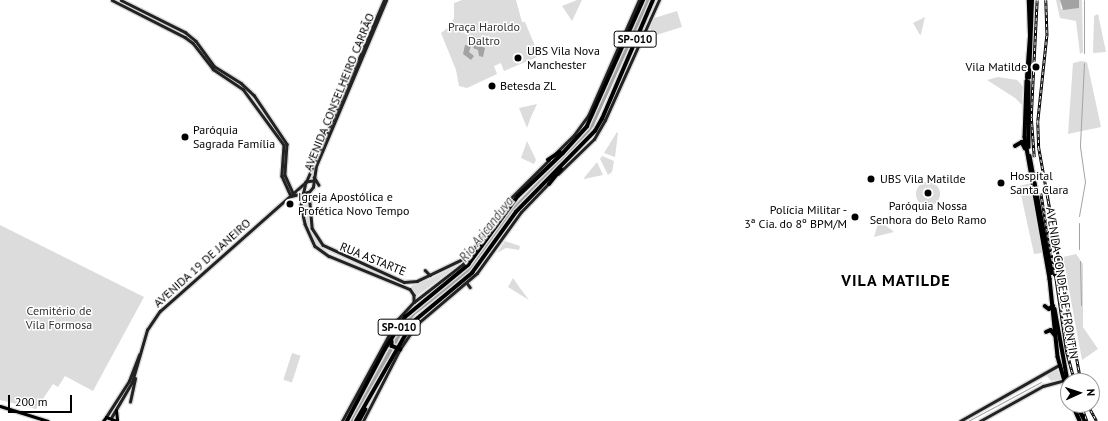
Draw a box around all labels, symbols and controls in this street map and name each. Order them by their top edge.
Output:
street label: AVENIDA CONSELHEIRO CARRÃO [301,11,377,173]
park label: Praça Haroldo Daltro [448,20,520,48]
road number: SP-010 [613,30,657,48]
place label: UBS Vila Nova Manchester [527,44,600,72]
marker: UBS Vila Nova Manchester [512,52,524,64]
place label: Vila Matilde [966,60,1027,74]
marker: Vila Matilde [1030,61,1042,73]
place label: Betesda ZL [500,79,557,93]
marker: Betesda ZL [487,81,497,91]
place label: Paróquia Sagrada Família [193,123,275,151]
marker: Paróquia Sagrada Família [180,132,190,142]
place label: Hospital Santa Clara [1010,169,1068,197]
place label: UBS Vila Matilde [880,172,966,186]
marker: UBS Vila Matilde [865,173,877,185]
marker: Hospital Santa Clara [995,177,1007,189]
marker: Paróquia Nossa Senhora do Belo Ramo [923,188,933,198]
place label: Igreja Apostólica e Profética Novo Tempo [298,190,410,218]
water label: Rio Aricanduva [457,194,517,266]
marker: Igreja Apostólica e Profética Novo Tempo [285,199,295,209]
place label: Paróquia Nossa Senhora do Belo Ramo [870,199,986,227]
place label: Polícia Militar - 3ª Cia. do 8º BPM/M [743,203,847,231]
street label: AVENIDA CONDE DE FRONTIN [1043,206,1081,360]
marker: Polícia Militar - 3ª Cia. do 8º BPM/M [850,212,860,222]
street label: AVENIDA 19 DE JANEIRO [150,215,254,311]
street label: RUA ASTARTE [337,239,409,279]
district label: VILA MATILDE [841,270,951,290]
park label: Cemitério de Vila Formosa [26,304,92,332]
road number: SP-010 [377,318,421,336]
north arrow [1060,373,1100,413]
scale bar [10,387,74,413]
text: N [1084,388,1098,396]
text: 200 m [15,394,48,409]

